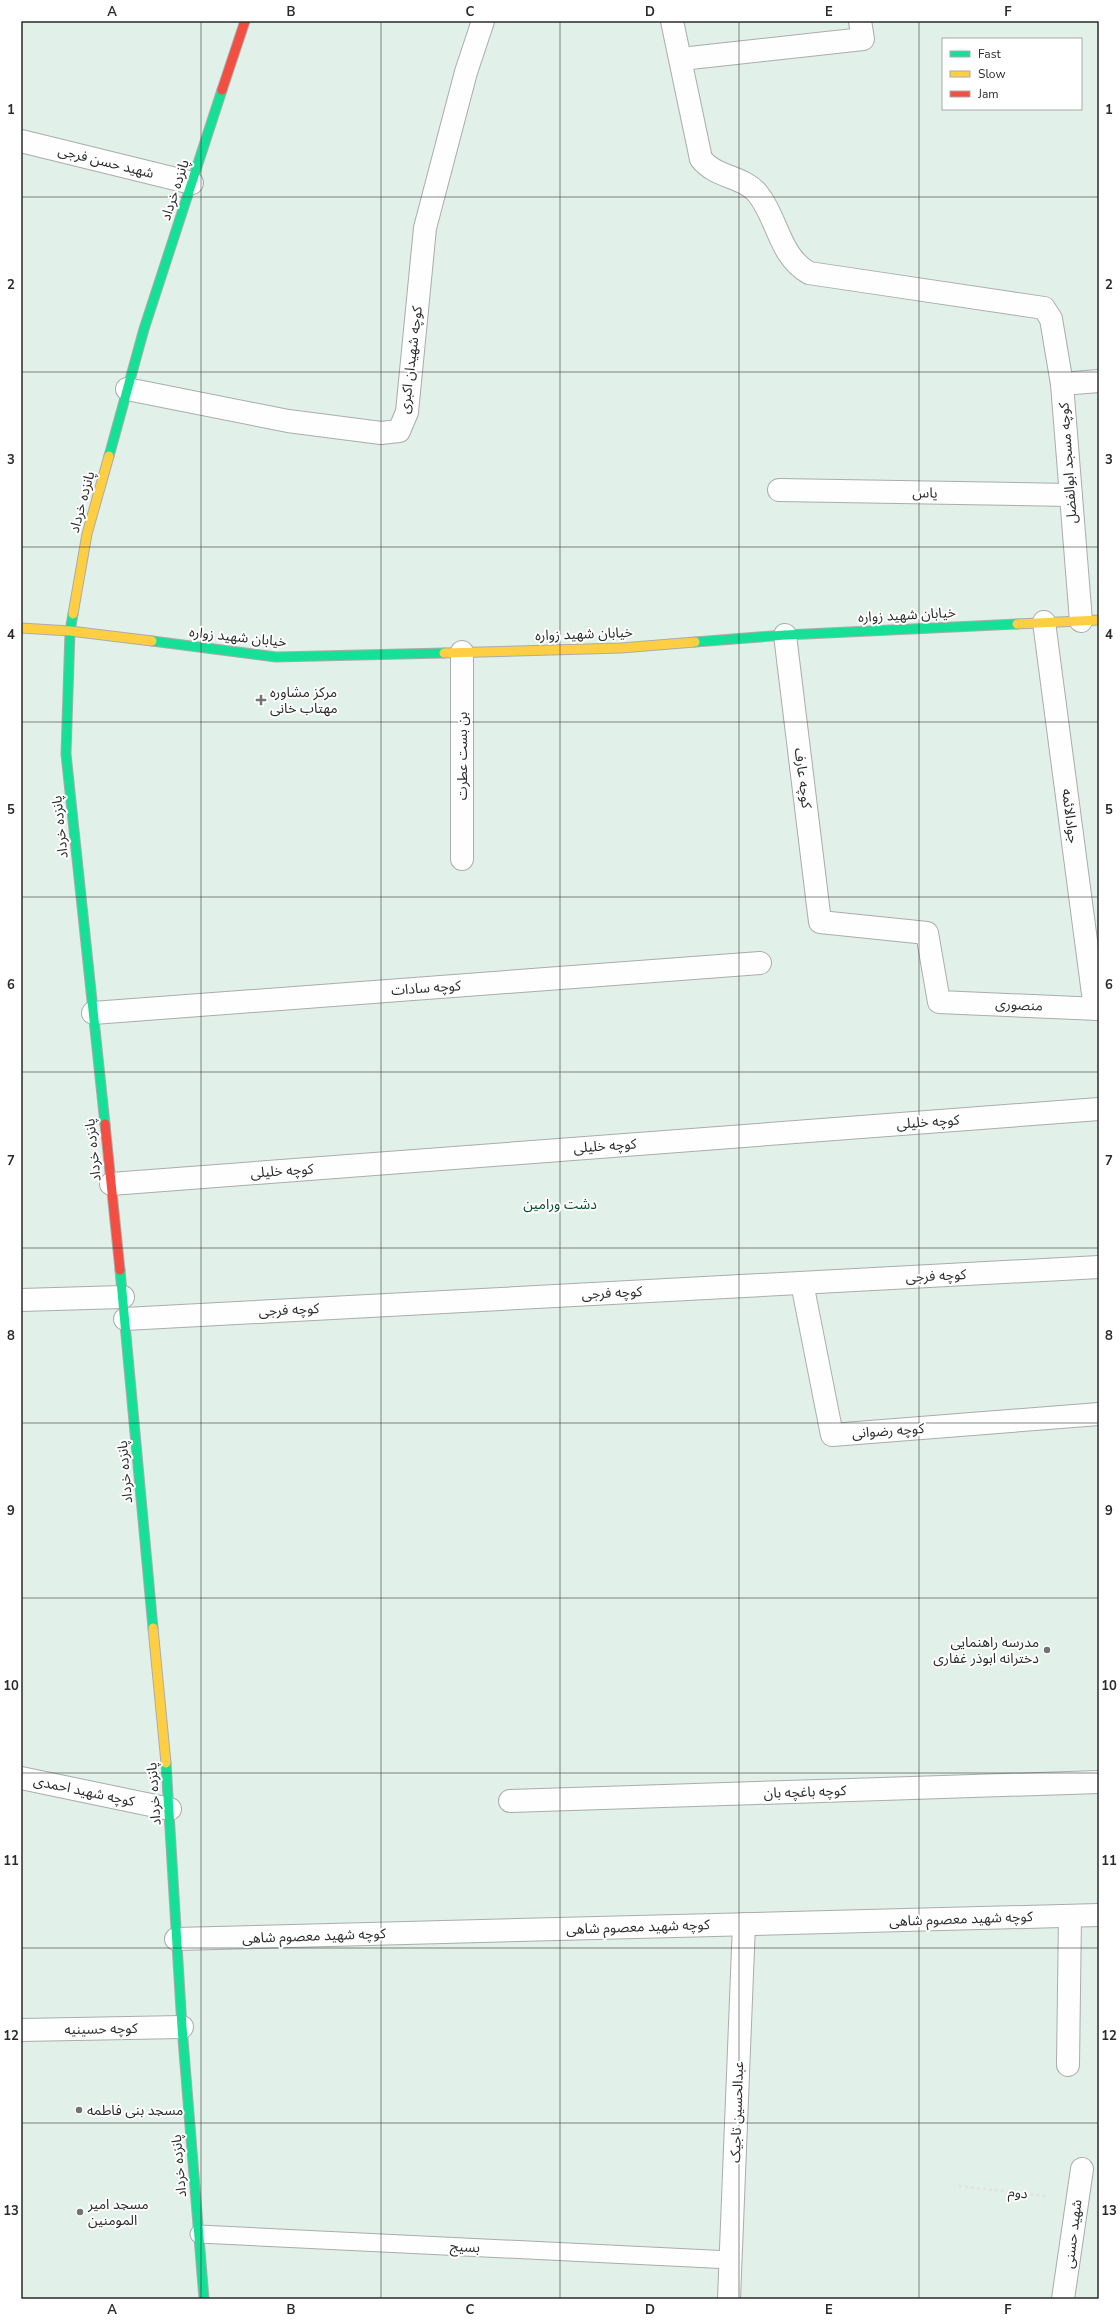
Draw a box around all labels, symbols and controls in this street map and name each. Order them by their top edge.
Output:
text: A [107,3,117,21]
text: B [287,3,296,21]
text: C [466,3,475,21]
text: D [645,3,655,21]
text: E [825,3,833,21]
text: F [1004,3,1012,21]
legend [942,38,1082,110]
text: Fast [978,46,1001,62]
text: Slow [978,66,1006,82]
text: Jam [977,86,999,102]
text: 1 [7,101,15,119]
text: 1 [1105,101,1113,119]
street label: شهید حسن فرجی [56,141,156,183]
street label: پانزده خرداد [156,157,194,223]
text: 2 [7,276,15,294]
text: 2 [1105,276,1113,294]
street label: کوچه شهیدان اکبری [395,305,427,415]
street label: کوچه مسجد ابوالفضل [1054,402,1082,524]
text: 3 [7,451,15,469]
text: 3 [1105,451,1113,469]
street label: پانزده خرداد [65,469,99,535]
street label: یاس [912,483,938,503]
street label: خیابان شهید زواره [858,603,956,627]
street label: خیابان شهید زواره [188,622,288,652]
street label: خیابان شهید زواره [535,623,633,645]
text: 4 [7,626,15,644]
text: 4 [1105,626,1113,644]
place label: مرکز مشاوره مهتاب خانی [270,683,338,718]
marker: مرکز مشاوره مهتاب خانی [255,694,267,706]
street label: بن بست عطرت [453,711,472,800]
street label: کوچه عارف [790,747,816,809]
street label: جوادالائمه [1057,788,1083,844]
street label: پانزده خرداد [47,795,73,859]
text: 5 [7,801,15,819]
text: 5 [1105,801,1113,819]
text: 6 [7,976,15,994]
street label: کوچه سادات [390,976,462,1000]
text: 6 [1105,976,1113,994]
street label: منصوری [995,994,1043,1016]
street label: کوچه خلیلی [896,1110,960,1134]
street label: پانزده خرداد [80,1118,106,1182]
street label: کوچه خلیلی [573,1134,637,1158]
text: 7 [7,1152,15,1170]
text: 7 [1105,1152,1113,1170]
street label: کوچه خلیلی [250,1159,314,1183]
park label: دشت ورامین [523,1195,597,1214]
street label: کوچه فرجی [905,1265,967,1287]
street label: کوچه فرجی [581,1282,643,1304]
street label: کوچه فرجی [258,1299,320,1321]
text: 8 [7,1327,15,1345]
text: 8 [1105,1327,1113,1345]
street label: کوچه رضوانی [851,1419,925,1443]
street label: پانزده خرداد [113,1440,137,1504]
text: 9 [7,1502,15,1520]
text: 9 [1105,1502,1113,1520]
place label: مدرسه راهنمایی دخترانه ابوذر غفاری [933,1633,1039,1668]
marker: مدرسه راهنمایی دخترانه ابوذر غفاری [1042,1645,1052,1655]
text: 10 [3,1677,19,1695]
text: 10 [1101,1677,1117,1695]
street label: پانزده خرداد [142,1762,166,1826]
street label: کوچه شهید احمدی [32,1771,137,1811]
street label: کوچه باغچه بان [763,1781,847,1803]
text: 11 [3,1852,19,1870]
text: 11 [1101,1852,1117,1870]
street label: کوچه شهید معصوم شاهی [889,1907,1033,1932]
street label: کوچه شهید معصوم شاهی [566,1915,710,1940]
street label: کوچه شهید معصوم شاهی [242,1924,386,1949]
street label: کوچه حسینیه [64,2019,138,2039]
text: 12 [3,2027,19,2045]
text: 12 [1101,2027,1117,2045]
street label: عبدالحسین تاجیک [726,2061,748,2163]
place label: مسجد بنی فاطمه [87,2101,183,2120]
marker: مسجد بنی فاطمه [74,2105,84,2115]
street label: پانزده خرداد [167,2134,191,2198]
street label: دوم [1007,2182,1029,2205]
place label: مسجد امیر المومنین [87,2195,149,2230]
street label: شهید حسنی [1059,2198,1087,2270]
text: 13 [3,2202,19,2220]
text: 13 [1101,2202,1117,2220]
marker: مسجد امیر المومنین [75,2207,85,2217]
street label: بسیج [449,2237,481,2258]
text: A [107,2301,117,2319]
text: B [287,2301,296,2319]
text: C [466,2301,475,2319]
text: D [645,2301,655,2319]
text: E [825,2301,833,2319]
text: F [1004,2301,1012,2319]

